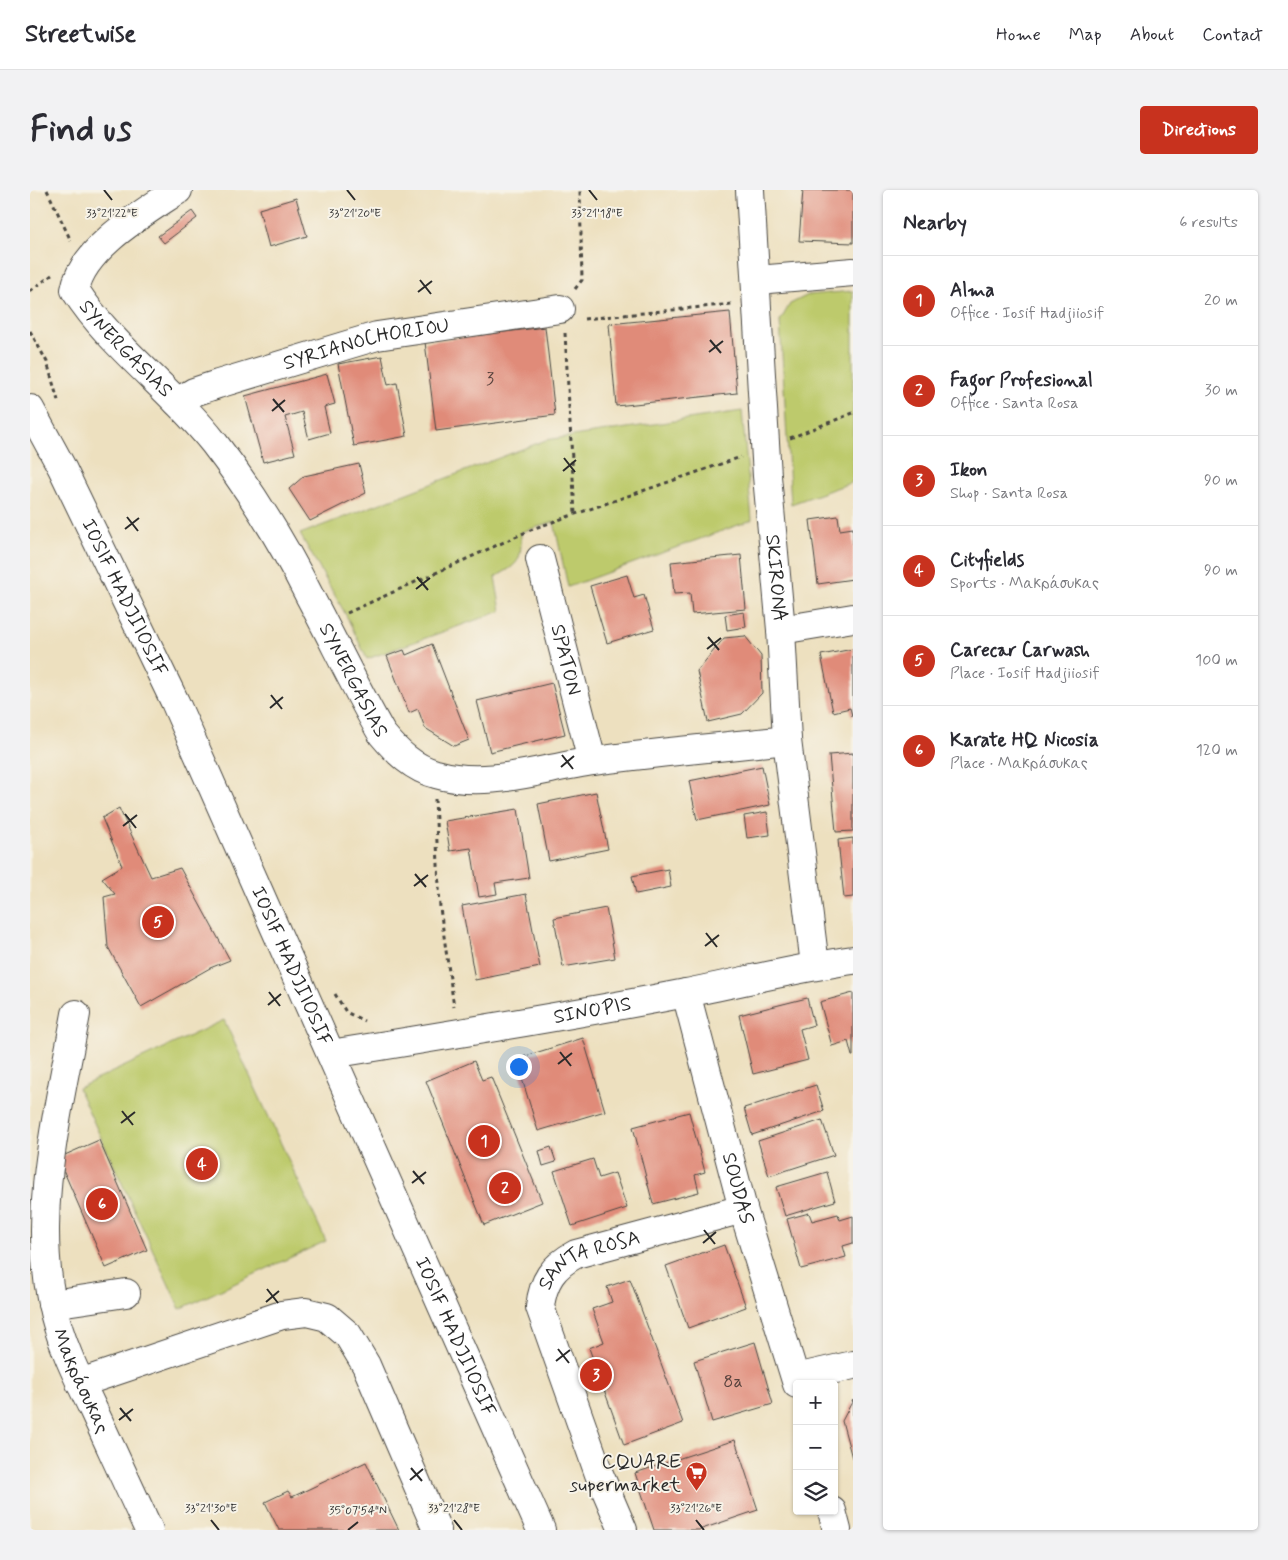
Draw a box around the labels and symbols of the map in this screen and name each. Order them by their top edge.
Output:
text: 33°21'22"E [86,206,138,222]
text: 33°21'20"E [329,206,381,222]
text: 33°21'18"E [571,206,623,222]
street label: SYNERGASIAS [73,294,179,404]
street label: SYRIANOCHORIOU [280,312,451,377]
house number: 3 [486,367,494,391]
street label: IOSIF HADJIIOSIF [75,514,174,681]
street label: SKIRONA [759,533,794,623]
street label: SYNERGASIAS [312,618,395,743]
street label: SPATON [544,622,588,698]
street label: IOSIF HADJIIOSIF [245,882,339,1050]
pin: 5 [142,903,174,941]
street label: SINOPIS [551,990,634,1031]
your location [506,1054,532,1080]
pin: 1 [468,1122,500,1160]
pin: 4 [186,1145,218,1183]
street label: SOUDAS [715,1150,760,1227]
pin: 2 [489,1169,521,1207]
pin: 6 [86,1185,118,1223]
street label: SANTA ROSA [531,1224,643,1294]
street label: IOSIF HADJIIOSIF [408,1253,503,1421]
street label: Μακράσυκας [46,1324,116,1438]
pin: 3 [580,1356,612,1394]
house number: 8a [723,1370,743,1394]
place label: CQUARE supermarket [569,1449,681,1499]
supermarket icon: CQUARE supermarket [685,1461,709,1492]
text: 33°21'30"E [185,1501,237,1517]
text: 33°21'28"E [428,1501,480,1517]
text: 33°21'26"E [670,1501,722,1517]
text: 35°07'54"N [329,1503,387,1519]

